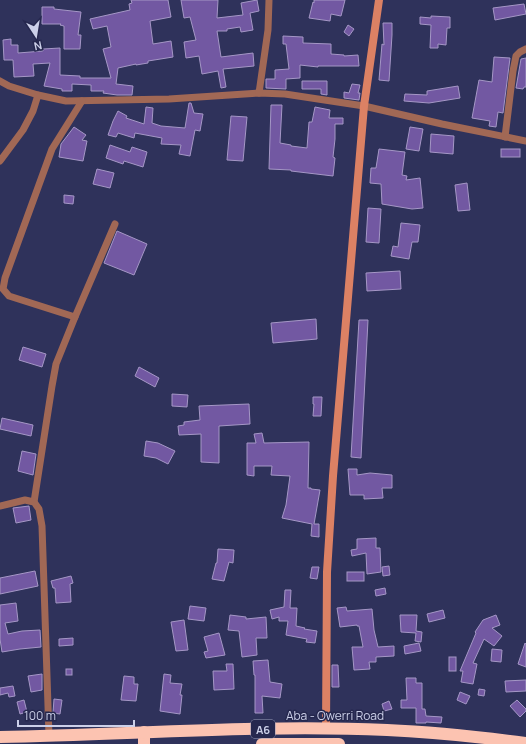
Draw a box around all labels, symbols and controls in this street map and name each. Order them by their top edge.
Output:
north arrow [16,16,56,56]
text: N [33,38,44,54]
scale bar [18,702,134,728]
text: 100 m [24,707,56,724]
street label: Aba - Owerri Road [286,707,384,724]
road number: A6 [251,720,275,738]

